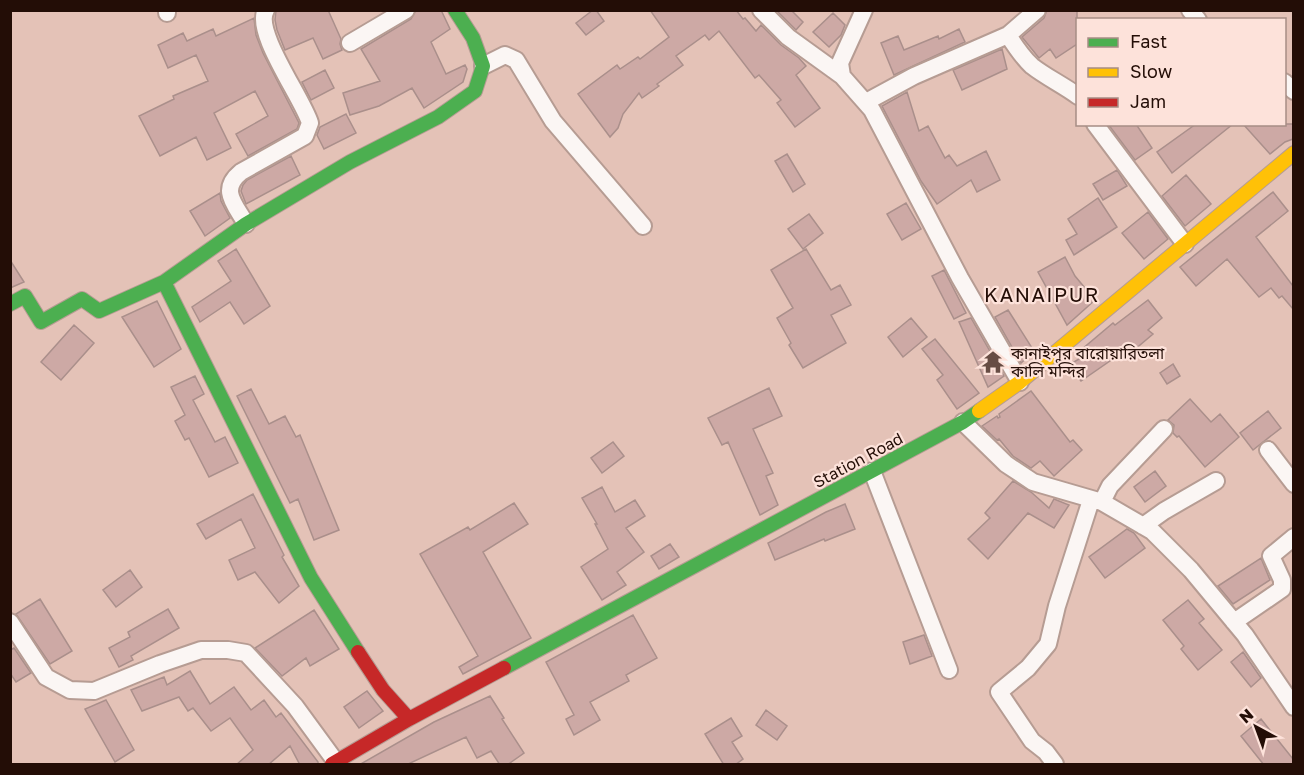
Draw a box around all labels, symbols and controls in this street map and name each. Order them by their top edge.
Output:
legend [1076,18,1286,126]
text: Fast [1130,30,1167,52]
text: Slow [1130,60,1173,82]
text: Jam [1130,90,1166,112]
district label: KANAIPUR [984,282,1100,306]
place label: কানাইপুর বারোয়ারিতলা কালি মন্দির [1010,343,1165,381]
temple icon: কানাইপুর বারোয়ারিতলা কালি মন্দির [980,349,1006,375]
street label: Station Road [810,428,906,492]
north arrow [1226,697,1286,757]
text: N [1235,704,1257,727]

